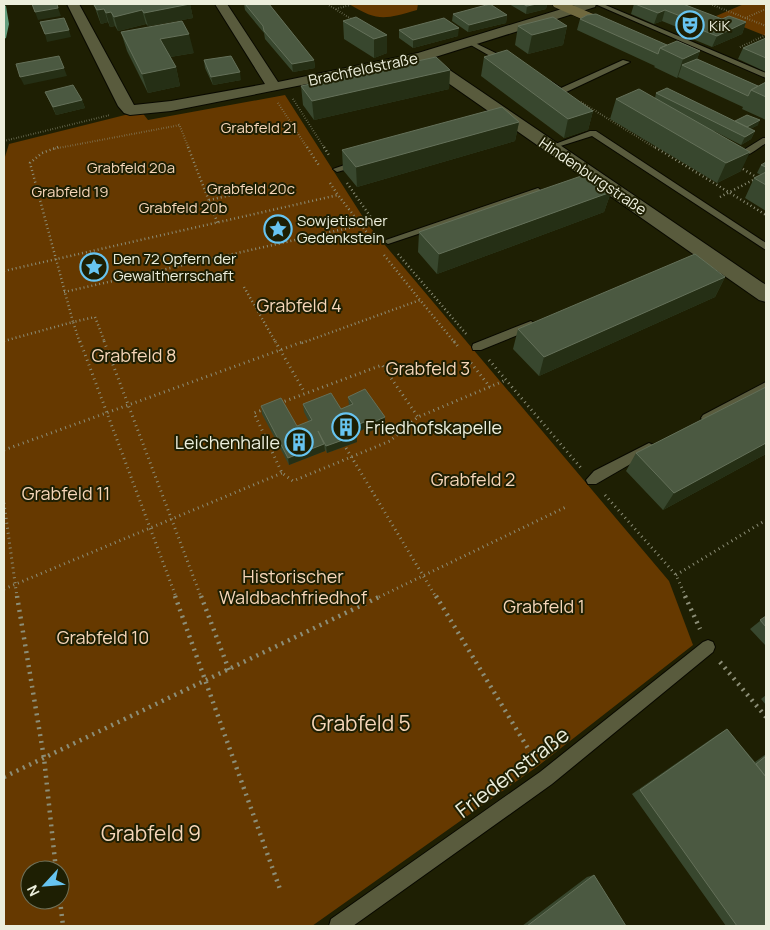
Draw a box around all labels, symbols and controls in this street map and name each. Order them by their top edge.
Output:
theatre icon: KiK [675,10,705,40]
place label: KiK [709,15,730,36]
street label: Brachfeldstraße [306,47,420,91]
park label: Grabfeld 21 [221,117,297,138]
street label: Hindenburgstraße [535,132,651,220]
park label: Grabfeld 20a [87,157,175,178]
park label: Grabfeld 20c [207,178,295,199]
park label: Grabfeld 19 [31,181,109,202]
park label: Grabfeld 20b [139,197,227,218]
place label: Sowjetischer Gedenkstein [297,210,388,248]
place icon: Sowjetischer Gedenkstein [263,214,293,244]
place label: Den 72 Opfern der Gewaltherrschaft [113,248,237,286]
place icon: Den 72 Opfern der Gewaltherrschaft [79,252,109,282]
park label: Grabfeld 4 [256,293,342,317]
park label: Grabfeld 8 [92,343,176,367]
park label: Grabfeld 3 [386,356,470,380]
building icon: Friedhofskapelle [331,412,361,442]
place label: Friedhofskapelle [365,415,502,439]
building icon: Leichenhalle [284,427,314,457]
place label: Leichenhalle [175,430,280,454]
park label: Grabfeld 2 [431,467,515,491]
park label: Grabfeld 11 [22,481,110,505]
park label: Historischer Waldbachfriedhof [219,564,368,609]
park label: Grabfeld 1 [503,594,585,618]
park label: Grabfeld 10 [57,625,149,649]
park label: Grabfeld 5 [311,709,411,737]
street label: Friedenstraße [450,720,574,824]
park label: Grabfeld 9 [101,819,201,847]
north arrow [20,860,70,910]
text: N [22,882,44,900]

